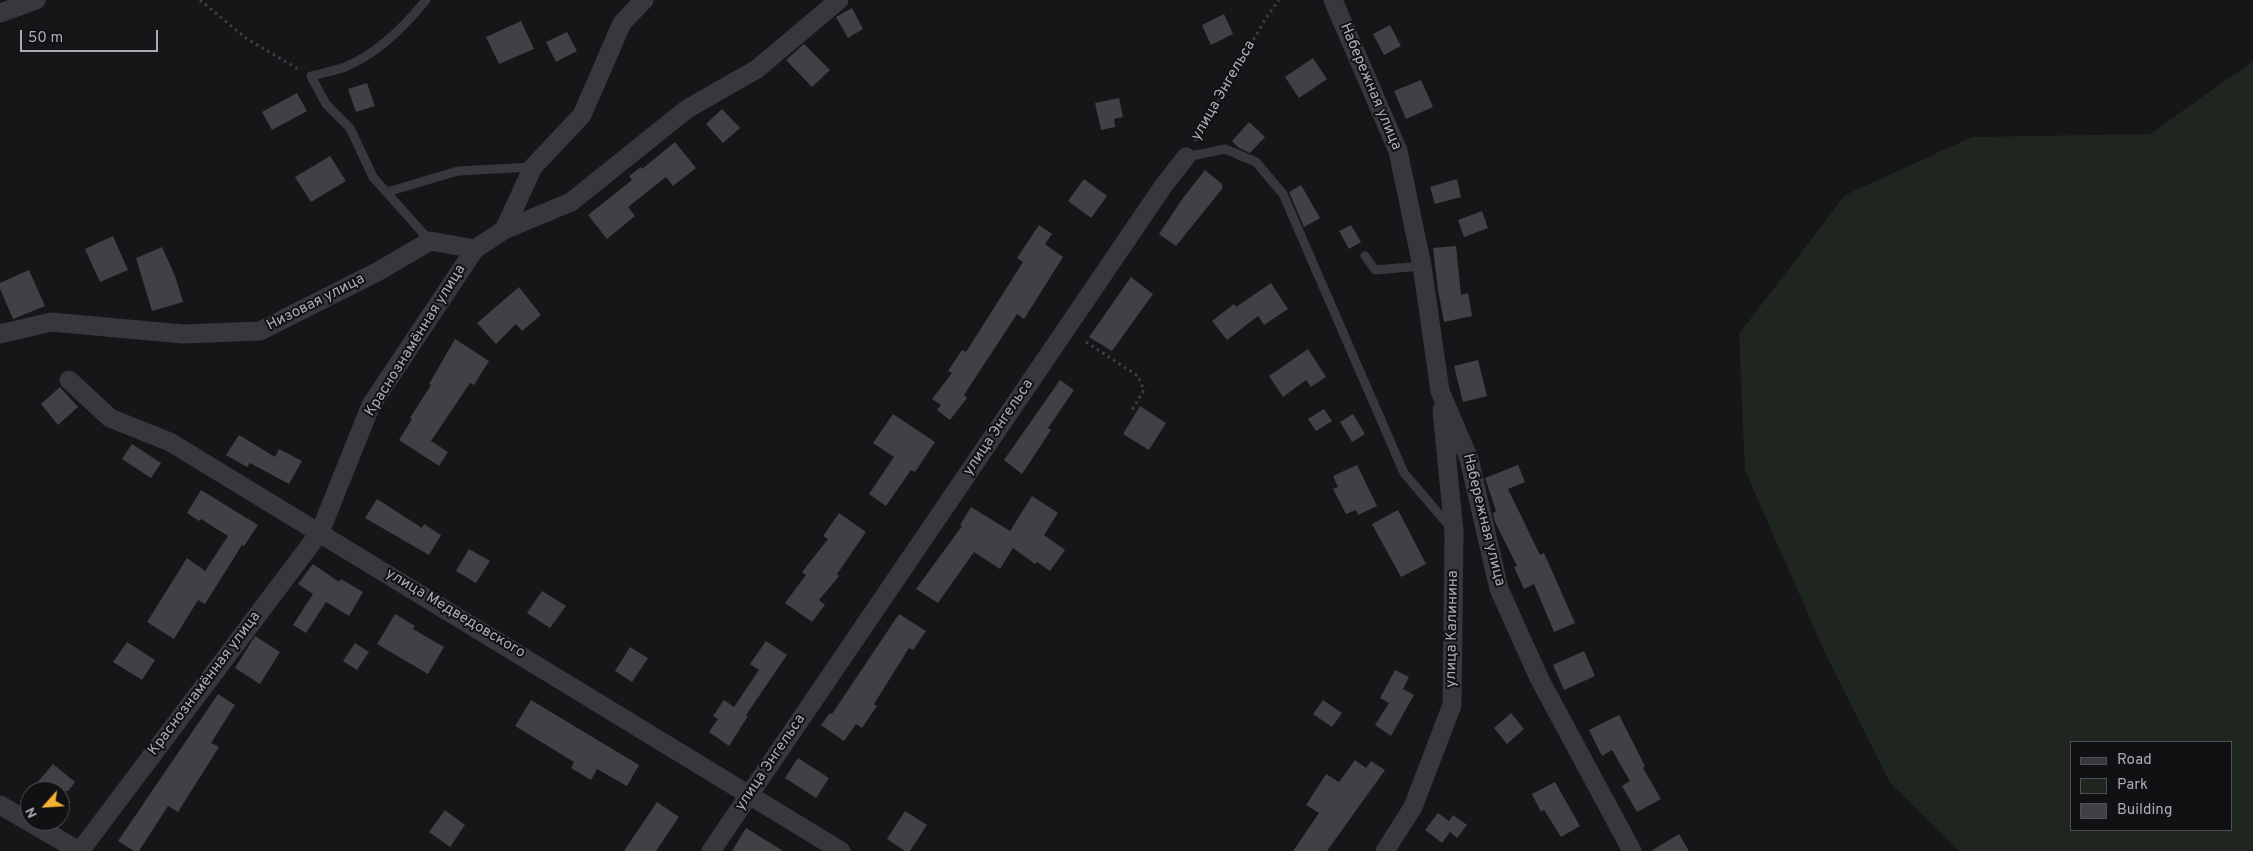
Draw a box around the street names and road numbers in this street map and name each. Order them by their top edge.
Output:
street label: Набережная улица [1335,21,1405,153]
street label: улица Энгельса [1188,38,1260,144]
street label: Краснознамённая улица [362,262,470,420]
street label: Низовая улица [264,271,368,335]
street label: улица Энгельса [960,376,1038,480]
street label: Набережная улица [1458,452,1508,588]
street label: улица Медведовского [382,565,528,663]
street label: улица Калинина [1443,570,1463,688]
street label: Краснознамённая улица [145,608,265,760]
street label: улица Энгельса [732,711,810,815]

